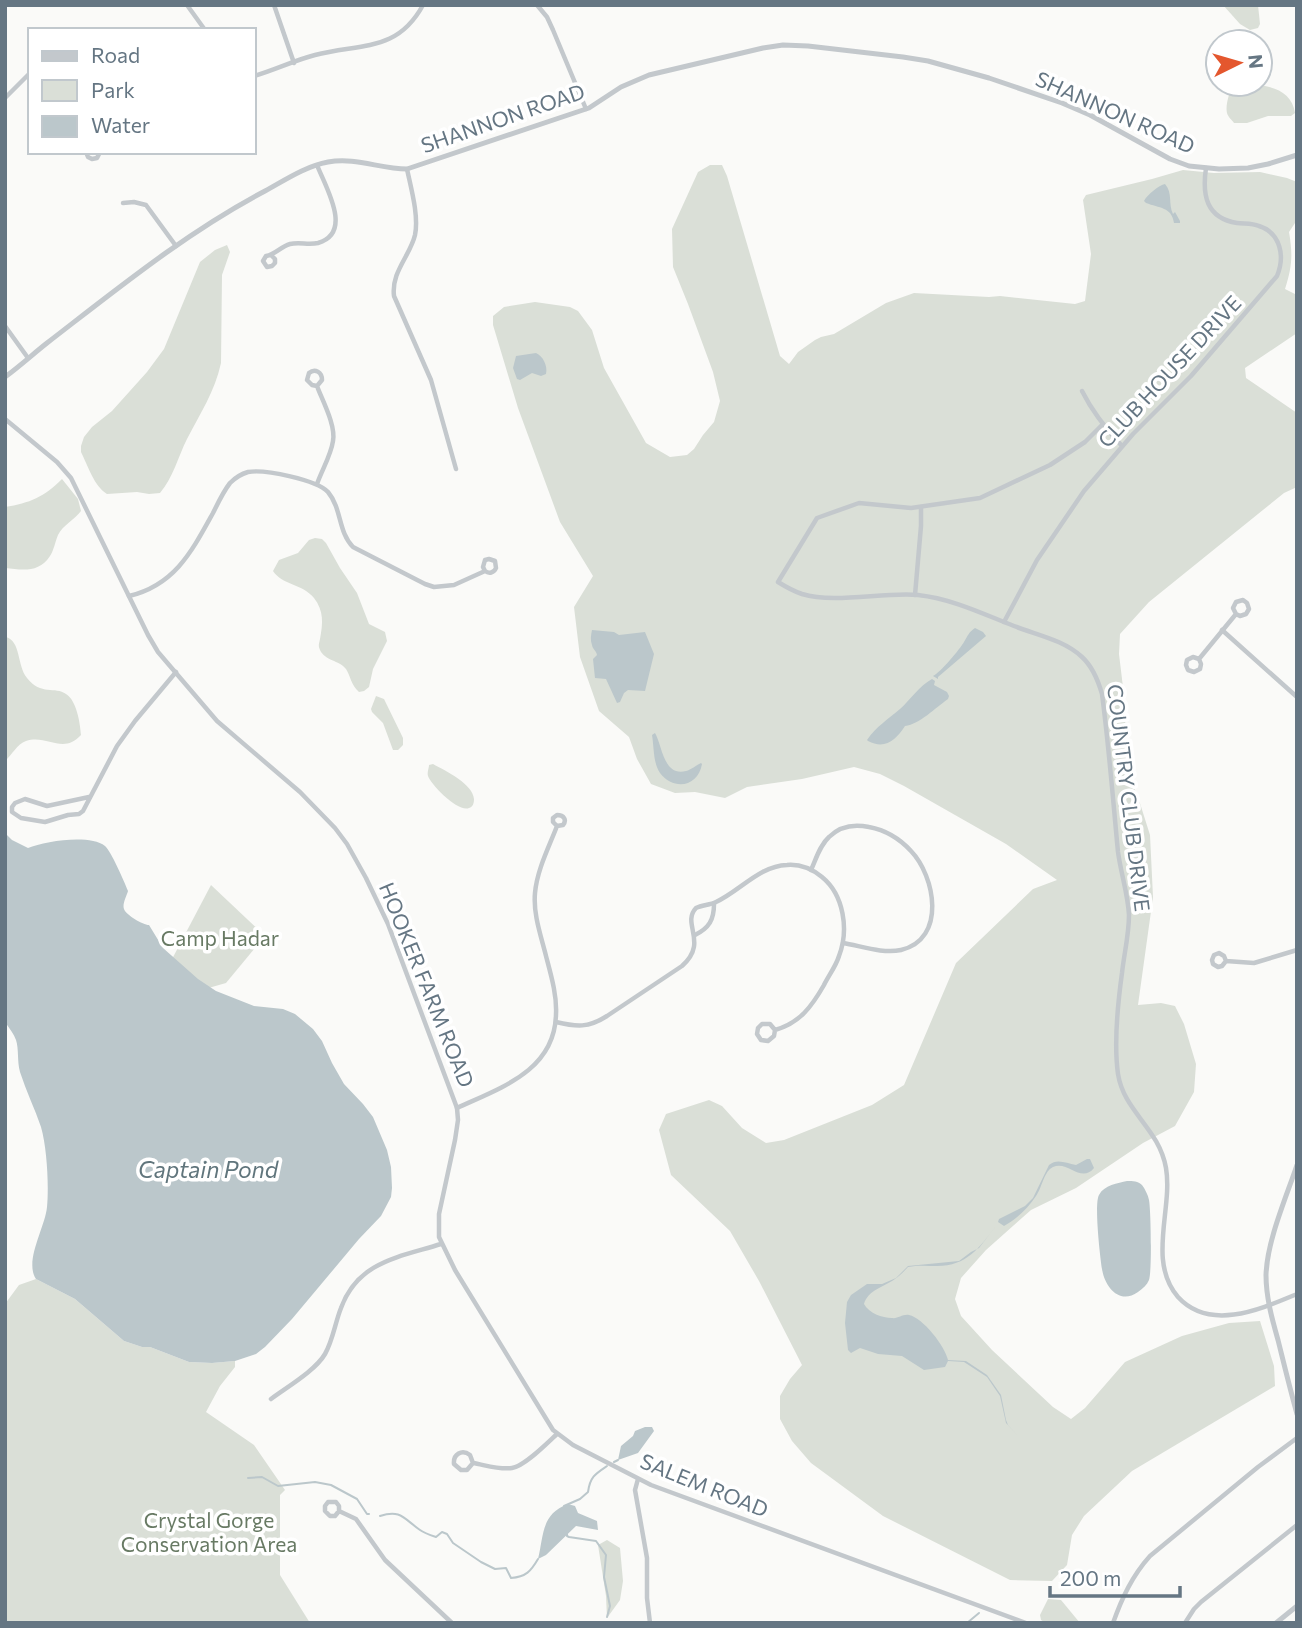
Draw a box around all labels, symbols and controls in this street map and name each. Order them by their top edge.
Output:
legend [28,28,256,154]
north arrow [1204,28,1274,98]
text: Road [91,42,140,67]
text: N [1244,53,1269,70]
street label: SHANNON ROAD [1032,65,1199,158]
text: Park [91,77,135,102]
street label: SHANNON ROAD [417,78,588,157]
text: Water [91,112,150,137]
street label: CLUB HOUSE DRIVE [1092,290,1246,452]
street label: COUNTRY CLUB DRIVE [1103,683,1156,913]
street label: HOOKER FARM ROAD [375,878,480,1091]
park label: Camp Hadar [161,925,279,950]
water label: Captain Pond [138,1155,280,1183]
street label: SALEM ROAD [637,1448,772,1522]
park label: Crystal Gorge Conservation Area [121,1507,297,1556]
scale bar [1050,1554,1180,1598]
text: 200 m [1060,1565,1121,1590]

